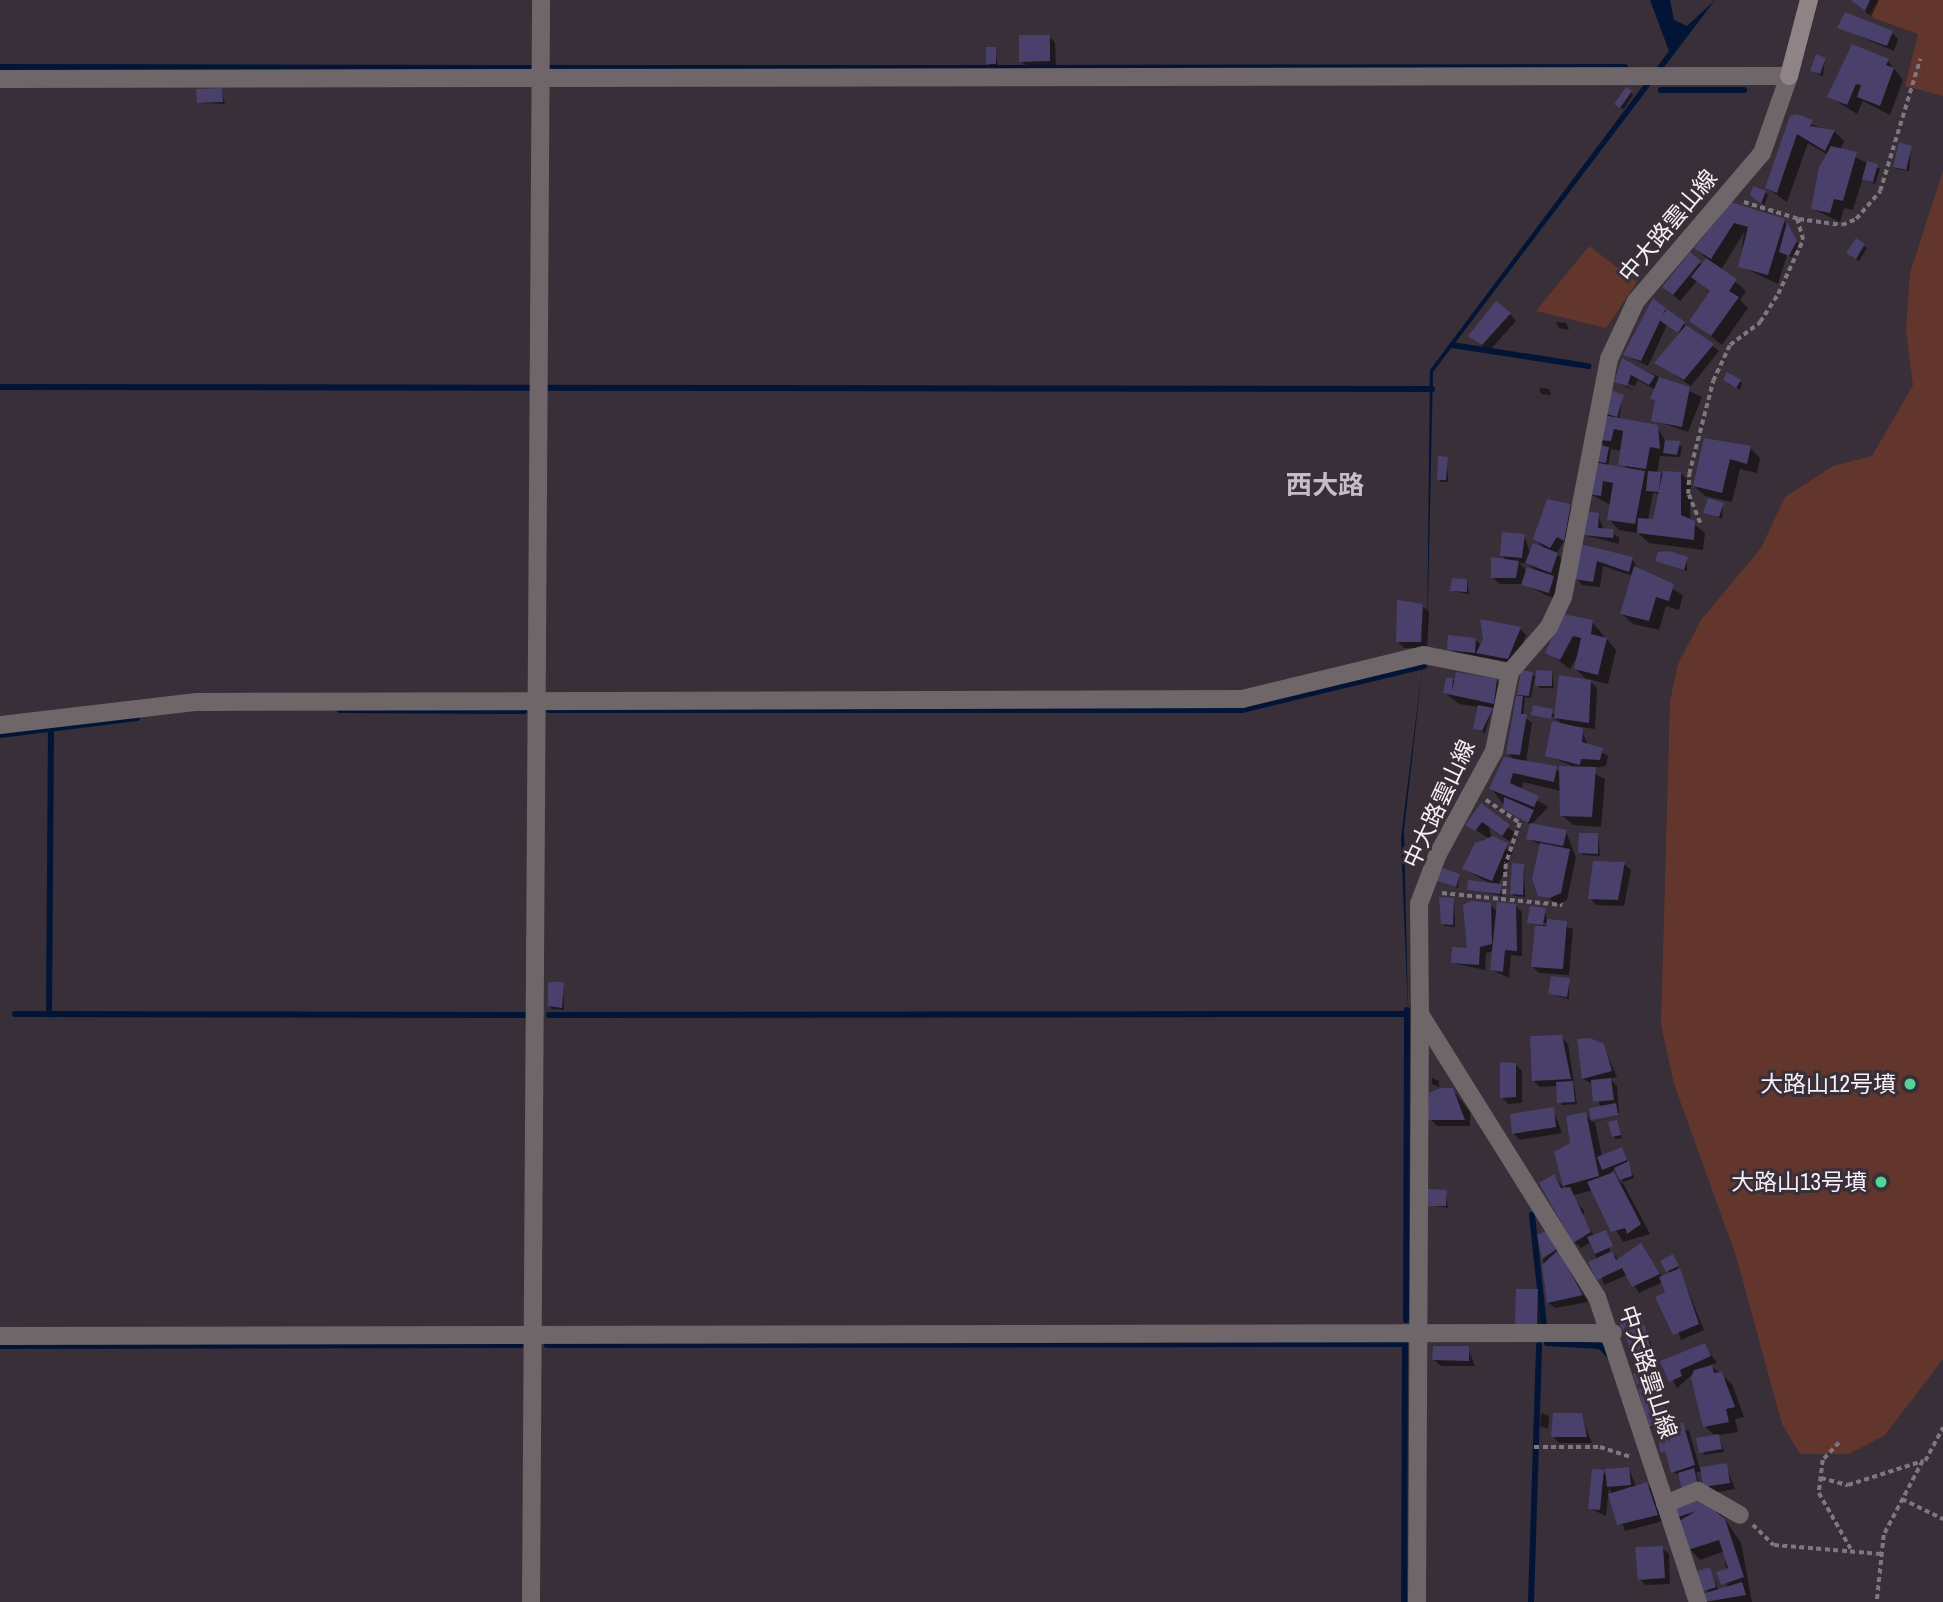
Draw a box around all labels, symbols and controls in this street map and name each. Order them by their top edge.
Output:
street label: 中大路雲山線 [1613,164,1723,288]
district label: 西大路 [1286,469,1364,501]
street label: 中大路雲山線 [1397,736,1481,872]
place label: 大路山12号墳 [1760,1070,1896,1098]
marker: 大路山12号墳 [1902,1076,1918,1092]
place label: 大路山13号墳 [1731,1168,1867,1196]
marker: 大路山13号墳 [1873,1174,1889,1190]
street label: 中大路雲山線 [1614,1302,1682,1442]

